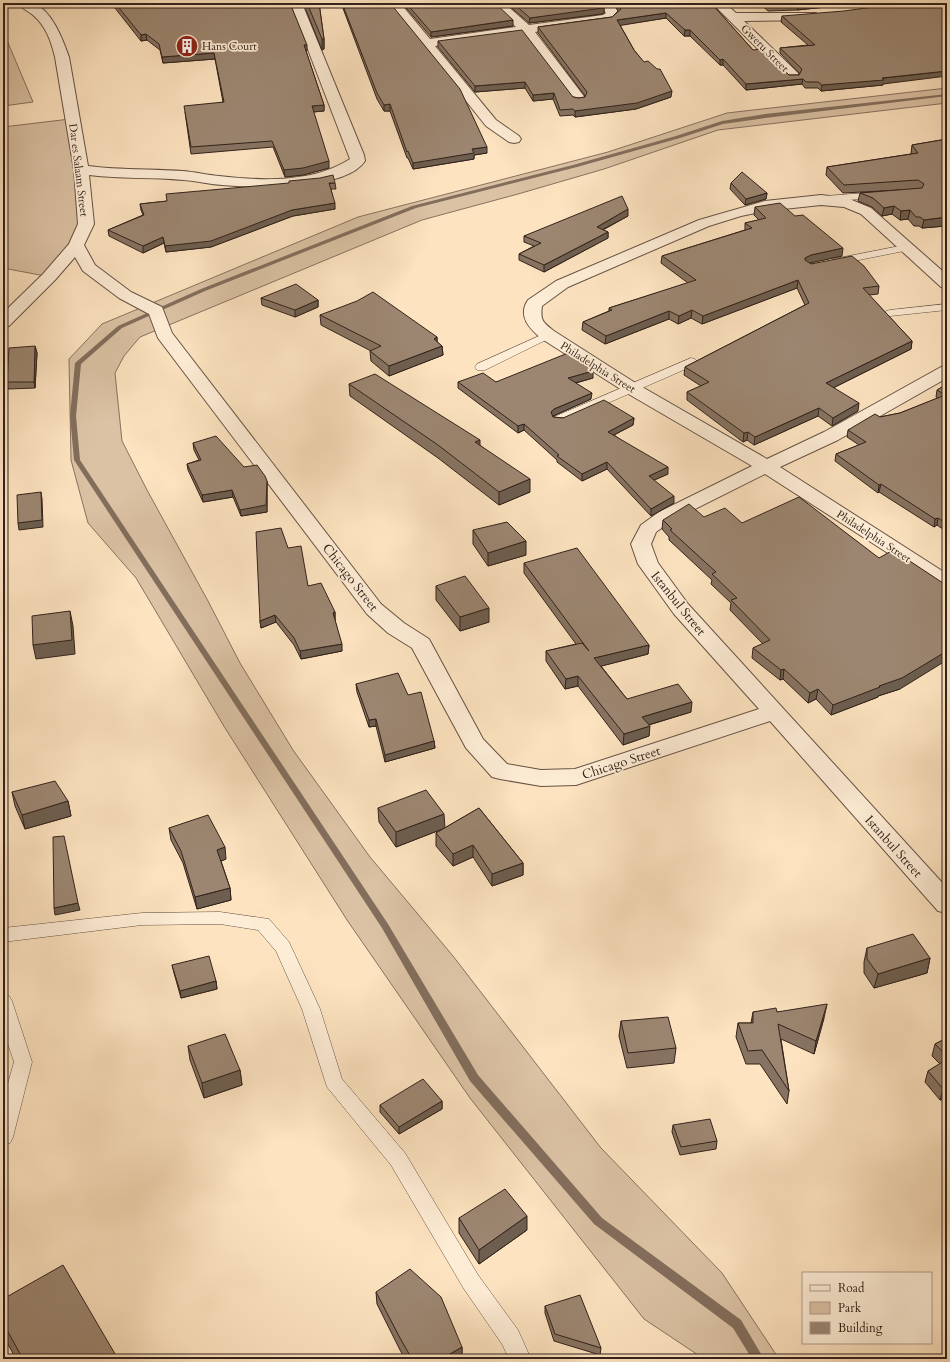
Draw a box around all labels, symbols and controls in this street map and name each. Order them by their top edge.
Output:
street label: Gweru Street [737,21,792,76]
building icon: Hans Court [174,33,200,59]
place label: Hans Court [202,39,257,54]
street label: Dar es Salaam Street [65,123,92,218]
street label: Philadelphia Street [557,338,639,397]
street label: Philadelphia Street [834,507,914,566]
street label: Chicago Street [318,540,382,615]
street label: Istanbul Street [647,568,710,640]
street label: Chicago Street [580,742,663,784]
street label: Istanbul Street [860,812,926,882]
legend [802,1272,932,1344]
text: Road [838,1280,865,1296]
text: Park [838,1300,862,1316]
text: Building [838,1320,883,1336]

